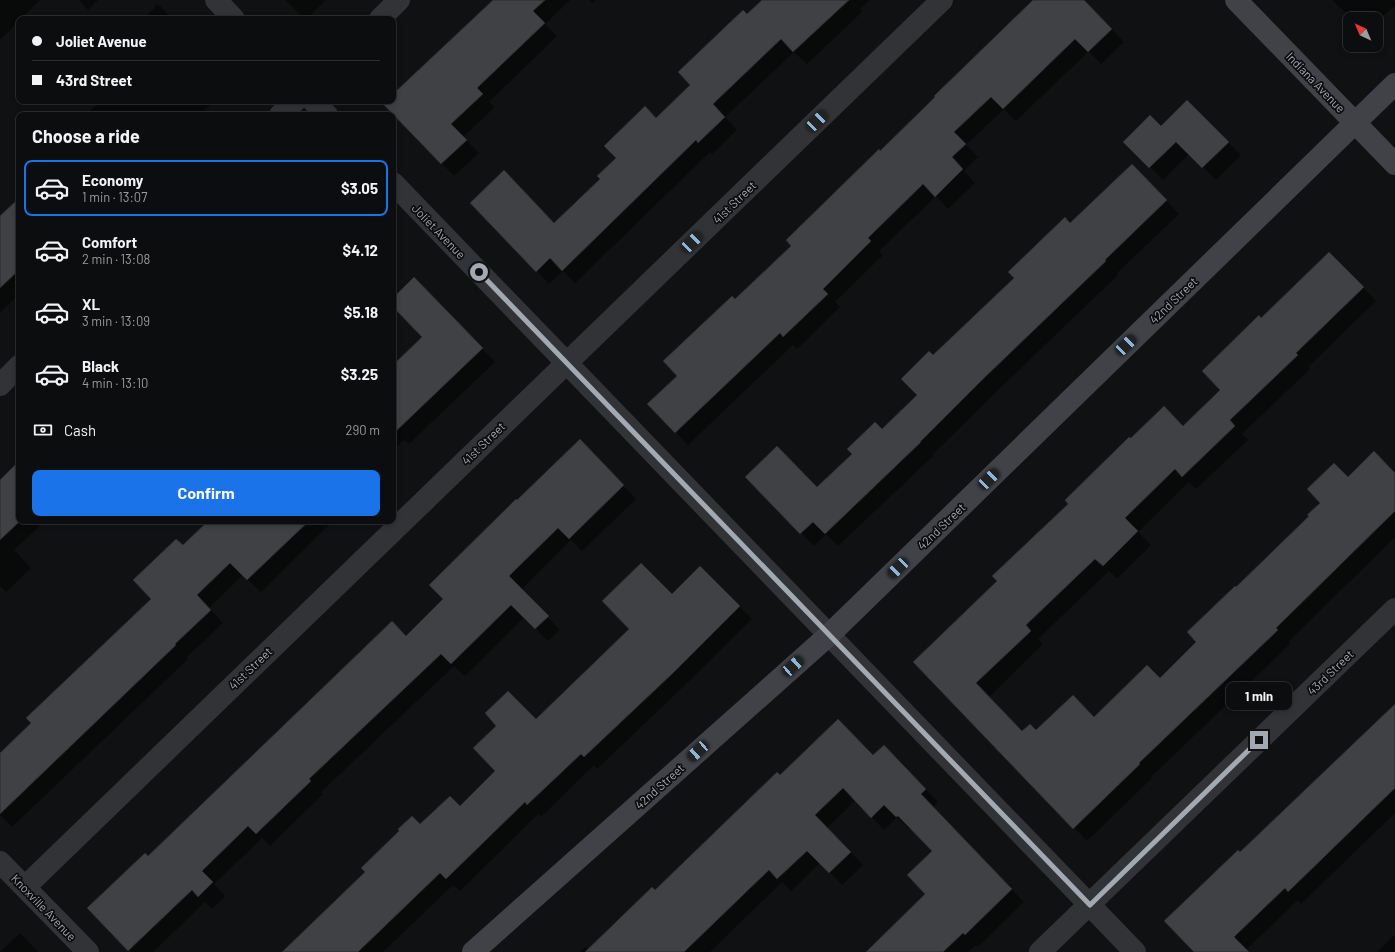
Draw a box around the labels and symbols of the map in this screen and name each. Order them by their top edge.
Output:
north arrow [1343,12,1383,52]
street label: Indiana Avenue [1284,49,1348,115]
car [804,108,830,134]
street label: 41st Street [709,178,759,226]
street label: Joliet Avenue [409,201,469,261]
car [679,229,705,255]
route start [470,263,488,281]
street label: 42nd Street [1146,274,1200,326]
car [1113,332,1139,358]
street label: 41st Street [458,419,508,467]
car [976,466,1002,492]
street label: 42nd Street [914,500,968,552]
car [885,555,911,581]
street label: 41st Street [225,644,275,692]
street label: 43rd Street [1304,647,1356,697]
car [780,654,806,678]
callout: 1 min [1226,682,1292,710]
route end [1250,731,1268,749]
car [685,739,711,763]
street label: 42nd Street [632,760,686,812]
street label: Knoxville Avenue [9,871,79,943]

